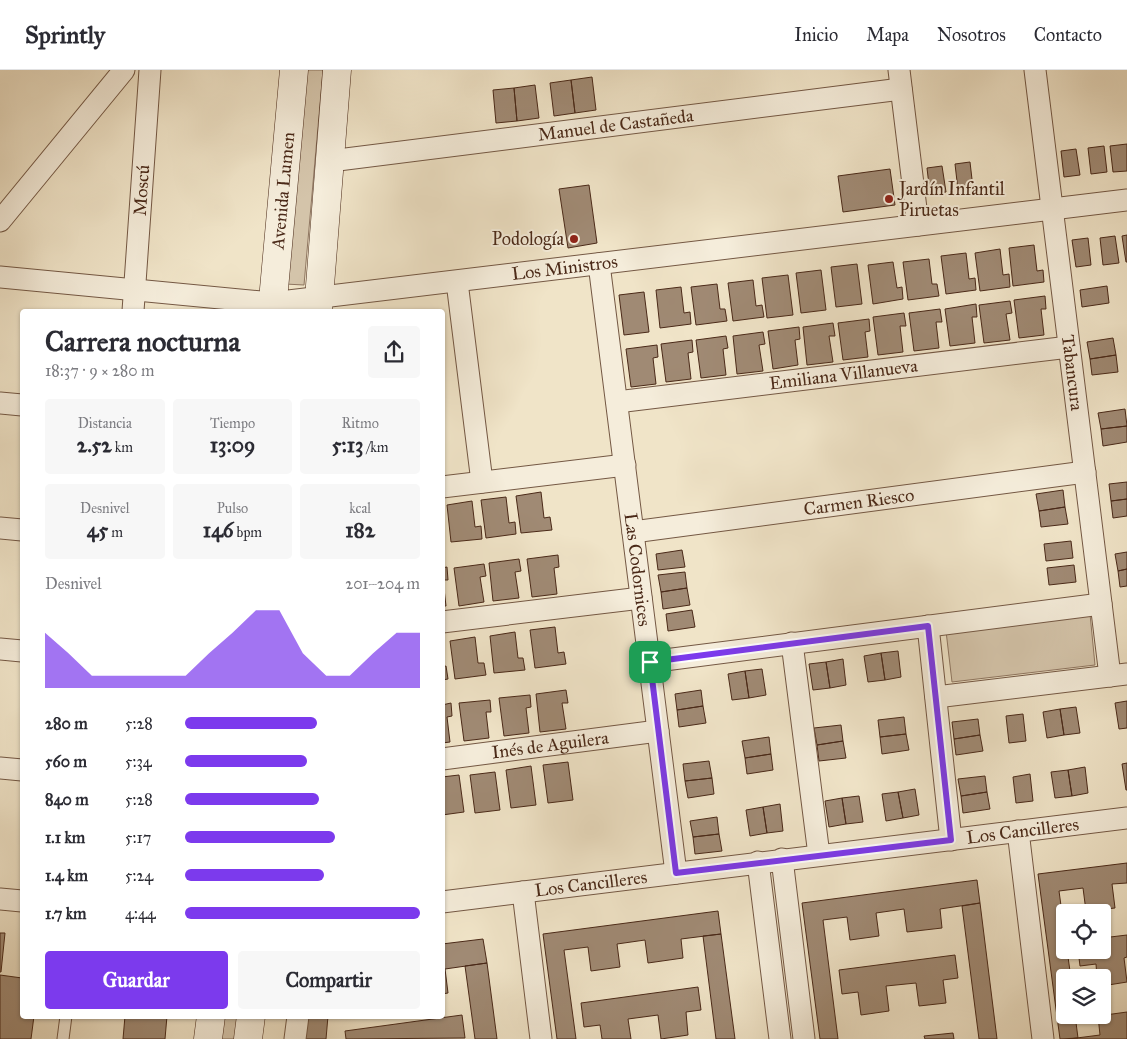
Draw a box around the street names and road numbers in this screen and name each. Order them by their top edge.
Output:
street label: Manuel de Castañeda [537,104,695,146]
street label: Avenida Lumen [267,131,299,251]
street label: Moscú [129,164,154,217]
street label: Los Ministros [510,250,619,285]
street label: Tabancura [1057,333,1088,412]
street label: Emiliana Villanueva [768,354,919,394]
street label: Carmen Riesco [802,484,916,520]
street label: Las Codornices [620,512,656,628]
street label: Inés de Aguilera [490,726,610,763]
street label: Los Cancilleres [965,813,1080,849]
street label: Los Cancilleres [533,866,648,902]

